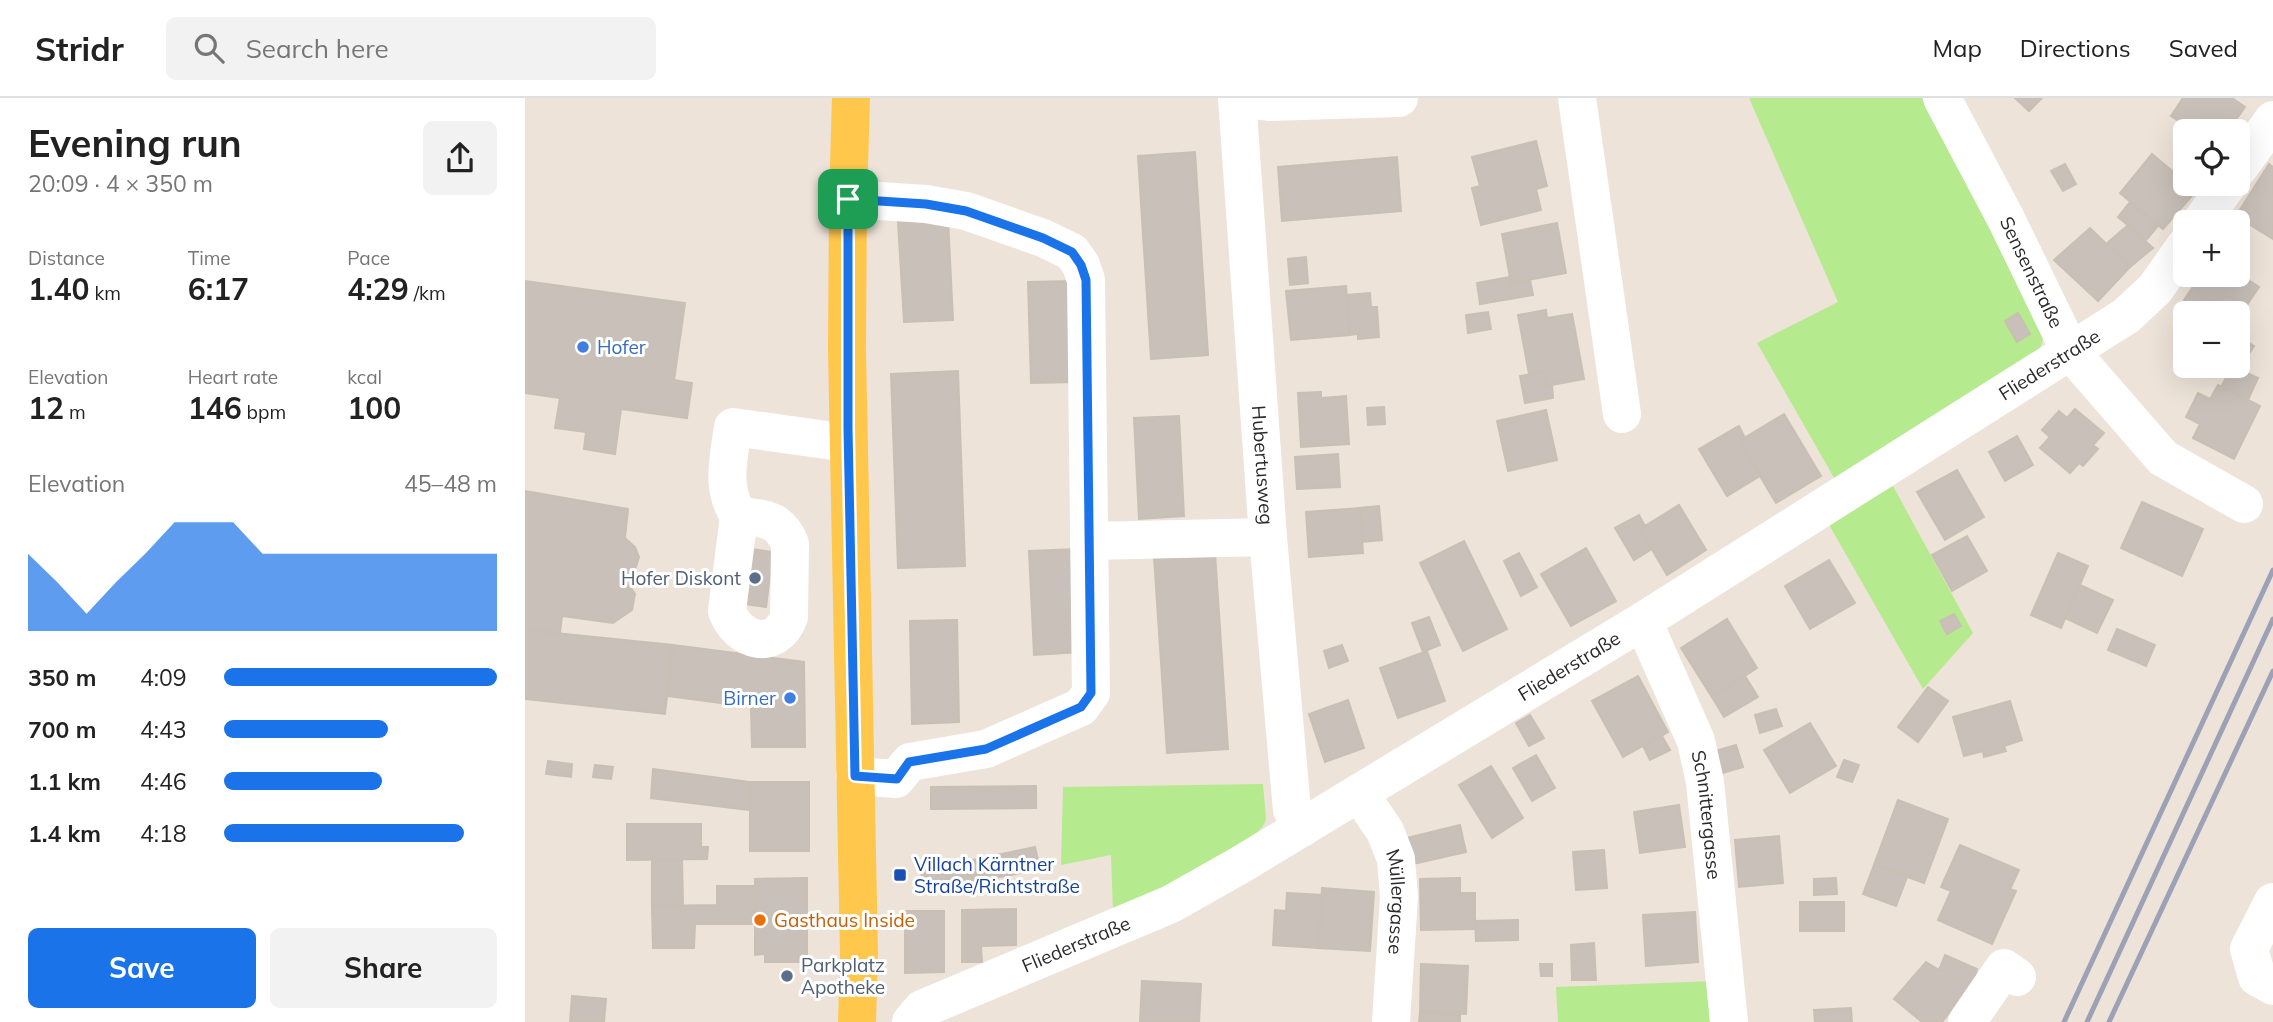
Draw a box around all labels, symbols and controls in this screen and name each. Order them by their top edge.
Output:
search box [166,17,656,80]
text: Stridr [35,28,124,69]
icon: search [190,29,228,67]
text: Search here [246,32,389,65]
text: Map [1932,33,1982,63]
text: Directions [2020,33,2131,63]
text: Saved [2169,33,2238,63]
text: Evening run [28,119,242,167]
map controls [2173,119,2250,378]
button: locate [2173,119,2250,196]
button: share [423,121,497,195]
text: 20:09 · 4 × 350 m [28,169,213,198]
pin [818,169,878,229]
icon: arrive [829,180,867,218]
button: + [2173,210,2250,287]
street label: Sensenstraße [1995,213,2069,332]
text: Distance [28,246,105,270]
text: Time [188,246,231,270]
text: Pace [347,246,390,270]
text: 1.40 [28,270,89,308]
text: 6:17 [188,270,249,308]
text: 4:29 [347,270,409,308]
text: km [89,281,121,305]
text: /km [409,281,446,305]
button: − [2173,301,2250,378]
street label: Fliederstraße [1994,324,2104,405]
place label: Hofer [597,335,646,359]
marker: Hofer [575,339,591,355]
text: Elevation [28,365,108,389]
text: Heart rate [188,365,278,389]
text: kcal [347,365,382,389]
text: 12 [28,389,64,427]
text: 146 [188,389,242,427]
text: 100 [347,389,401,427]
text: m [64,400,86,424]
text: bpm [242,400,286,424]
street label: Hubertusweg [1247,405,1279,526]
text: Elevation [28,469,125,498]
text: 45–48 m [404,469,497,498]
place label: Hofer Diskont [621,566,741,590]
marker: Hofer Diskont [747,570,763,586]
street label: Fliederstraße [1513,626,1624,706]
text: 350 m [28,663,96,692]
text: 4:09 [140,663,187,692]
place label: Birner [723,686,776,710]
marker: Birner [782,690,798,706]
text: 700 m [28,715,96,744]
text: 4:43 [140,715,187,744]
street label: Schnittergasse [1686,748,1727,881]
text: 1.1 km [28,767,101,796]
text: 4:46 [140,767,187,796]
text: 1.4 km [28,819,101,848]
text: 4:18 [140,819,187,848]
street label: Müllergasse [1381,845,1411,955]
place label: Villach Kärntner Straße/Richtstraße [914,852,1080,898]
marker: Villach Kärntner Straße/Richtstraße [892,867,908,883]
place label: Gasthaus Inside [774,908,915,932]
street label: Fliederstraße [1018,911,1134,978]
marker: Gasthaus Inside [752,912,768,928]
button: Save [28,928,256,1008]
button: Share [270,928,497,1008]
place label: Parkplatz Apotheke [801,953,885,999]
marker: Parkplatz Apotheke [779,968,795,984]

